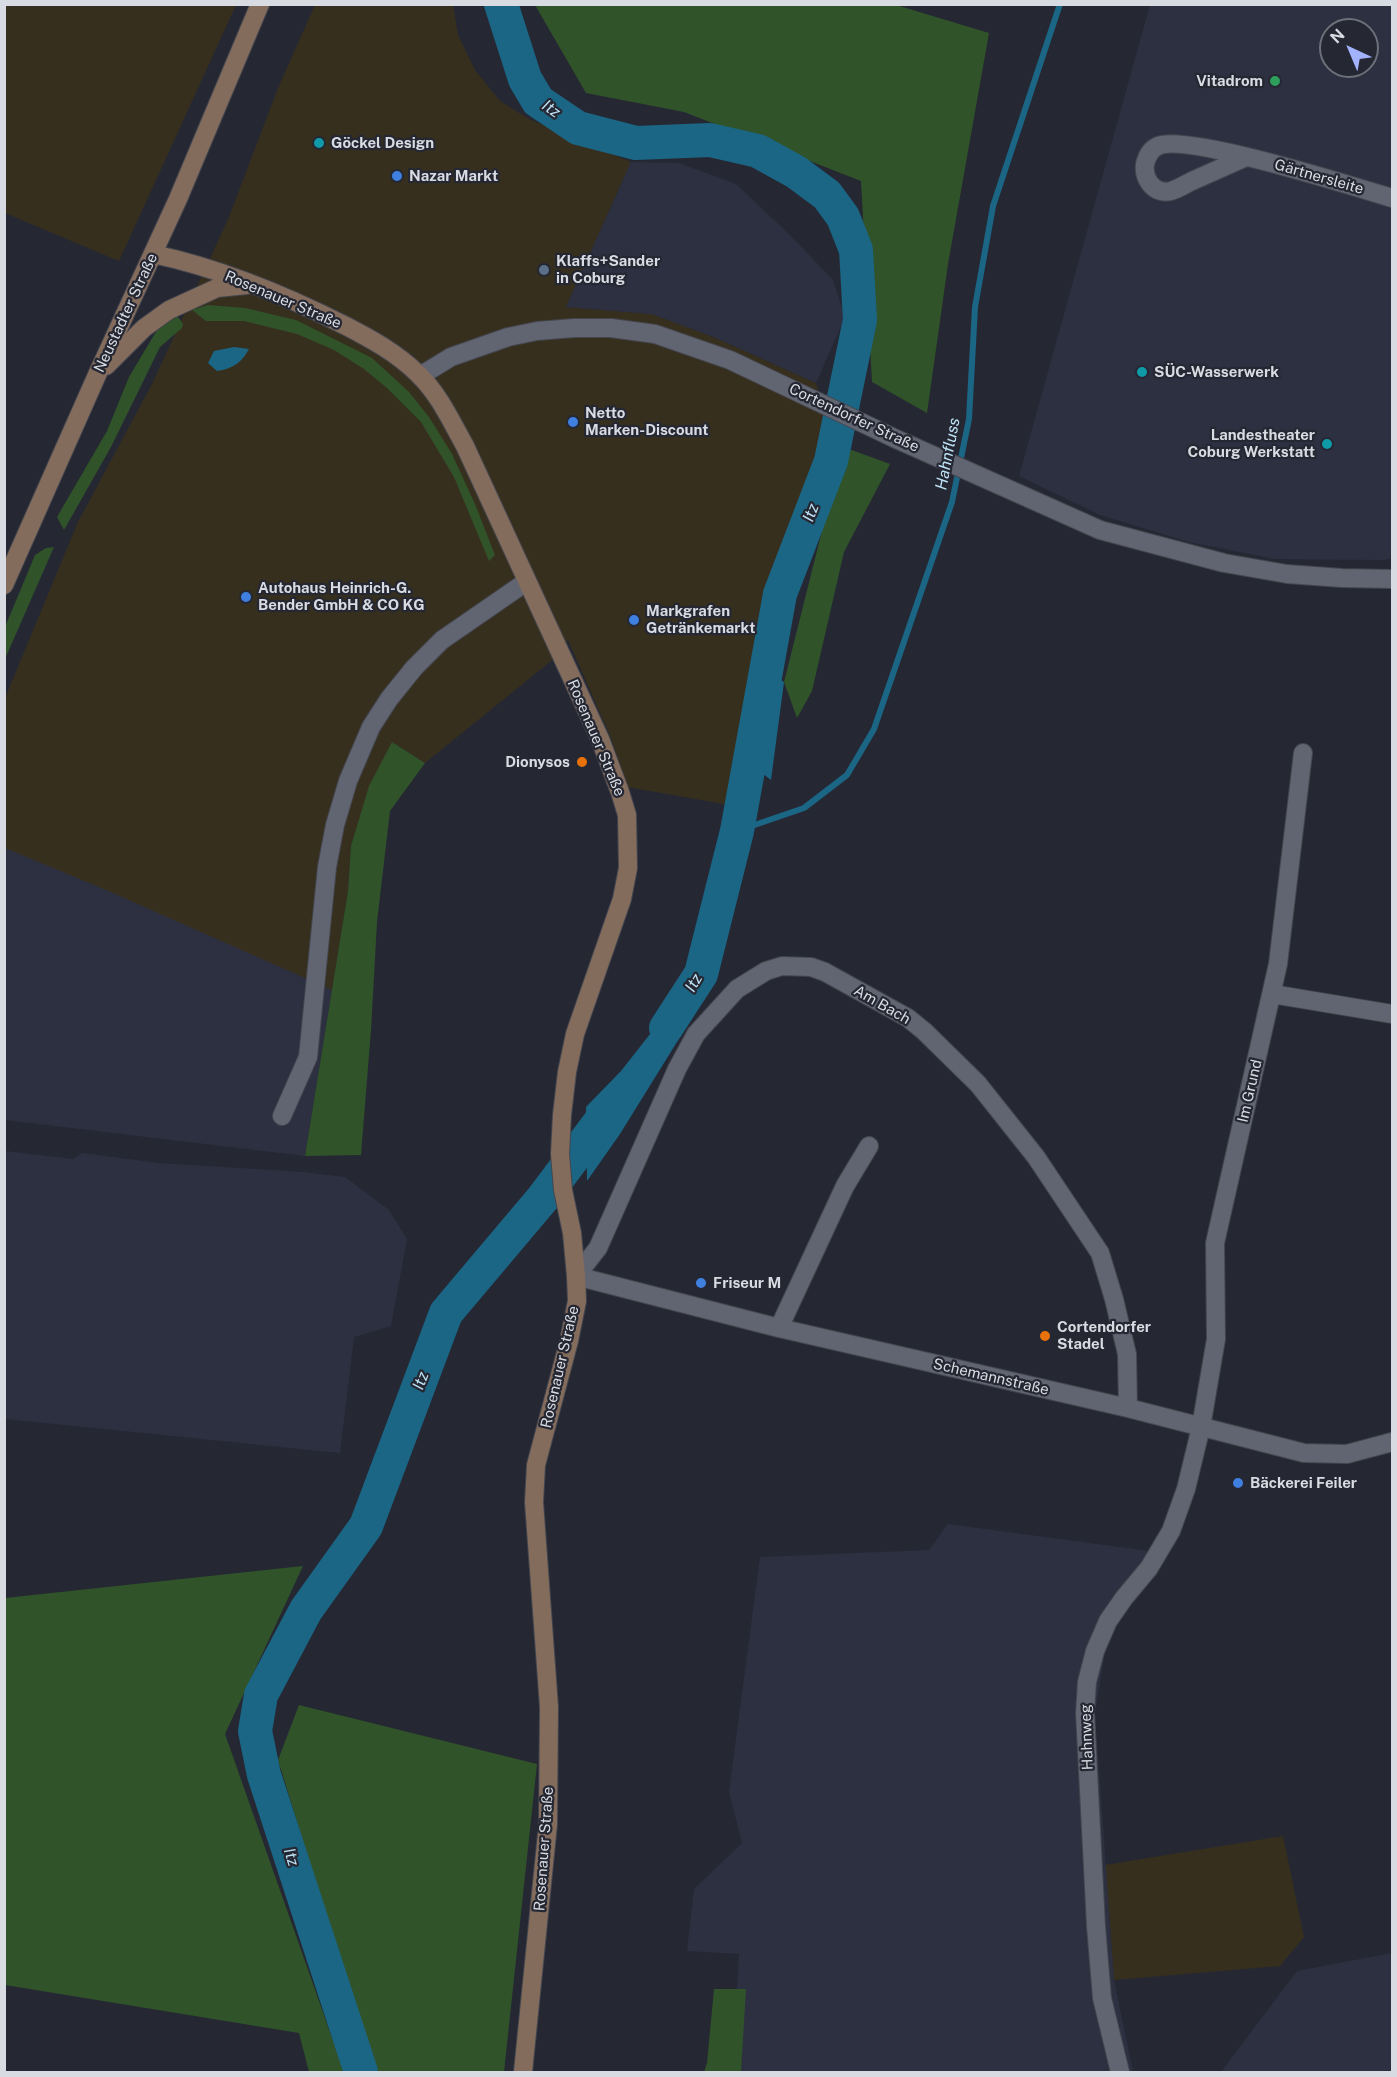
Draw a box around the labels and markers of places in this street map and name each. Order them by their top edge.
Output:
place label: Vitadrom [1196,72,1263,90]
marker: Vitadrom [1268,74,1282,88]
place label: Göckel Design [331,134,434,152]
marker: Göckel Design [312,136,326,150]
place label: Nazar Markt [409,167,498,185]
marker: Nazar Markt [390,169,404,183]
place label: Klaffs+Sander in Coburg [556,252,660,287]
marker: Klaffs+Sander in Coburg [537,263,551,277]
place label: SÜC-Wasserwerk [1154,363,1279,381]
marker: SÜC-Wasserwerk [1135,365,1149,379]
place label: Netto Marken-Discount [585,404,708,439]
marker: Netto Marken-Discount [566,415,580,429]
place label: Landestheater Coburg Werkstatt [1187,426,1315,461]
marker: Landestheater Coburg Werkstatt [1320,437,1334,451]
place label: Autohaus Heinrich-G. Bender GmbH & CO KG [258,579,425,614]
marker: Autohaus Heinrich-G. Bender GmbH & CO KG [239,590,253,604]
place label: Markgrafen Getränkemarkt [646,602,755,637]
marker: Markgrafen Getränkemarkt [627,613,641,627]
place label: Dionysos [505,753,570,771]
marker: Dionysos [575,755,589,769]
place label: Friseur M [713,1274,781,1292]
marker: Friseur M [694,1276,708,1290]
place label: Cortendorfer Stadel [1057,1318,1151,1353]
marker: Cortendorfer Stadel [1038,1329,1052,1343]
place label: Bäckerei Feiler [1250,1474,1357,1492]
marker: Bäckerei Feiler [1231,1476,1245,1490]

